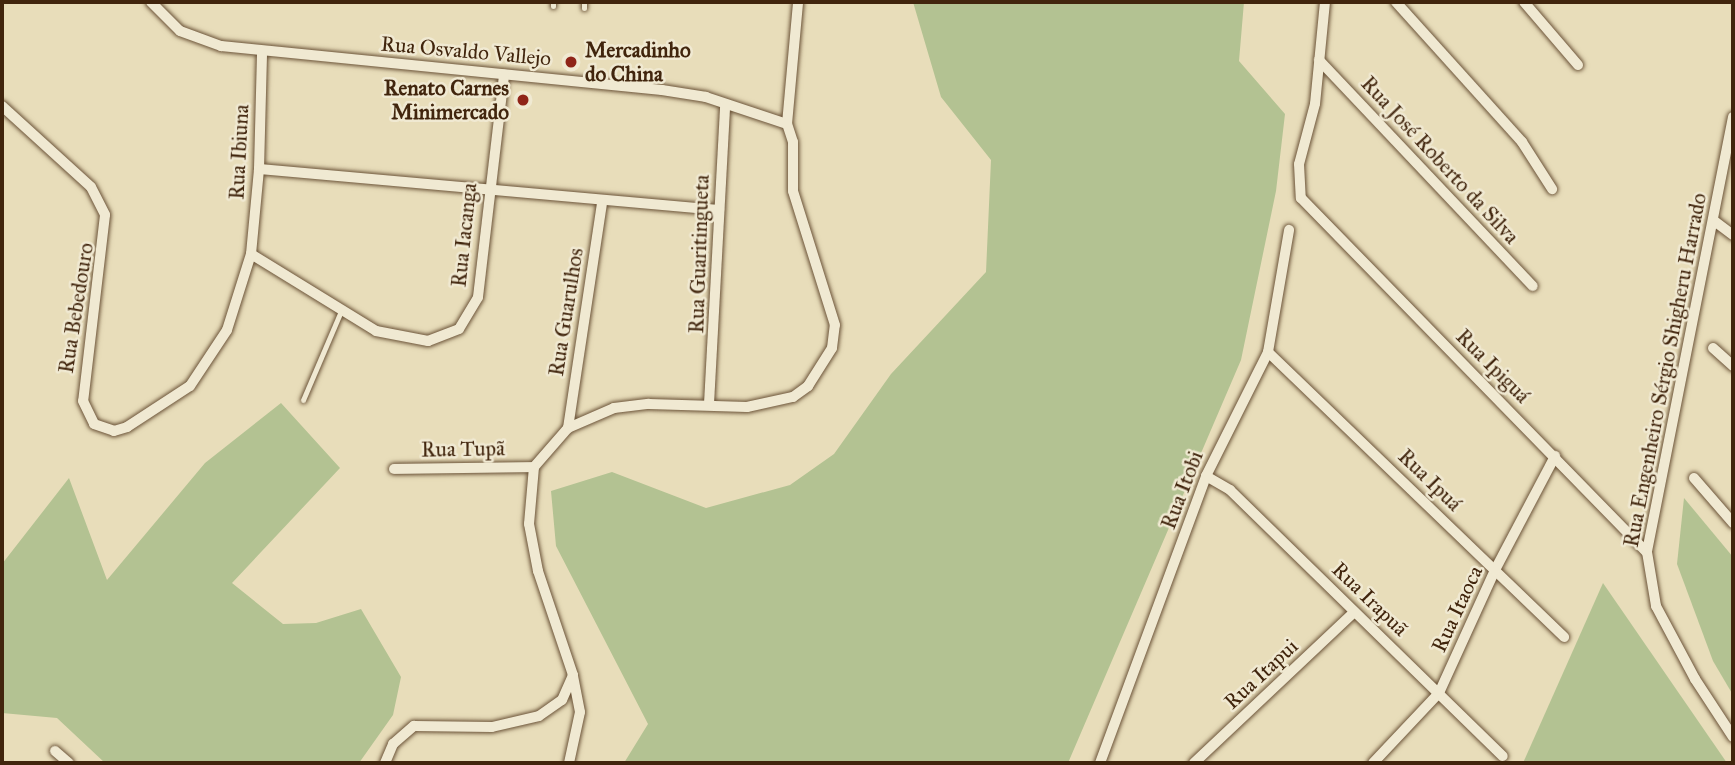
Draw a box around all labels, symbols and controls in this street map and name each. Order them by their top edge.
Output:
street label: Rua Osvaldo Vallejo [380,31,552,71]
place label: Mercadinho do China [585,37,691,87]
marker: Mercadinho do China [563,54,579,70]
street label: Rua José Roberto da Silva [1356,71,1524,249]
place label: Renato Carnes Minimercado [384,75,509,125]
marker: Renato Carnes Minimercado [515,92,531,108]
street label: Rua Ibiuna [224,104,254,200]
street label: Rua Guaritingueta [684,174,714,334]
street label: Rua Iacanga [446,182,482,288]
street label: Rua Engenheiro Sérgio Shigheru Harrado [1618,191,1712,549]
street label: Rua Bebedouro [53,241,99,375]
street label: Rua Guarulhos [543,246,589,378]
street label: Rua Ipiguá [1451,324,1535,408]
street label: Rua Tupã [421,436,505,462]
street label: Rua Ipuá [1393,444,1467,516]
street label: Rua Itobi [1156,447,1208,533]
street label: Rua Irapuã [1327,557,1413,641]
street label: Rua Itaoca [1426,562,1488,656]
street label: Rua Itapui [1219,634,1303,714]

